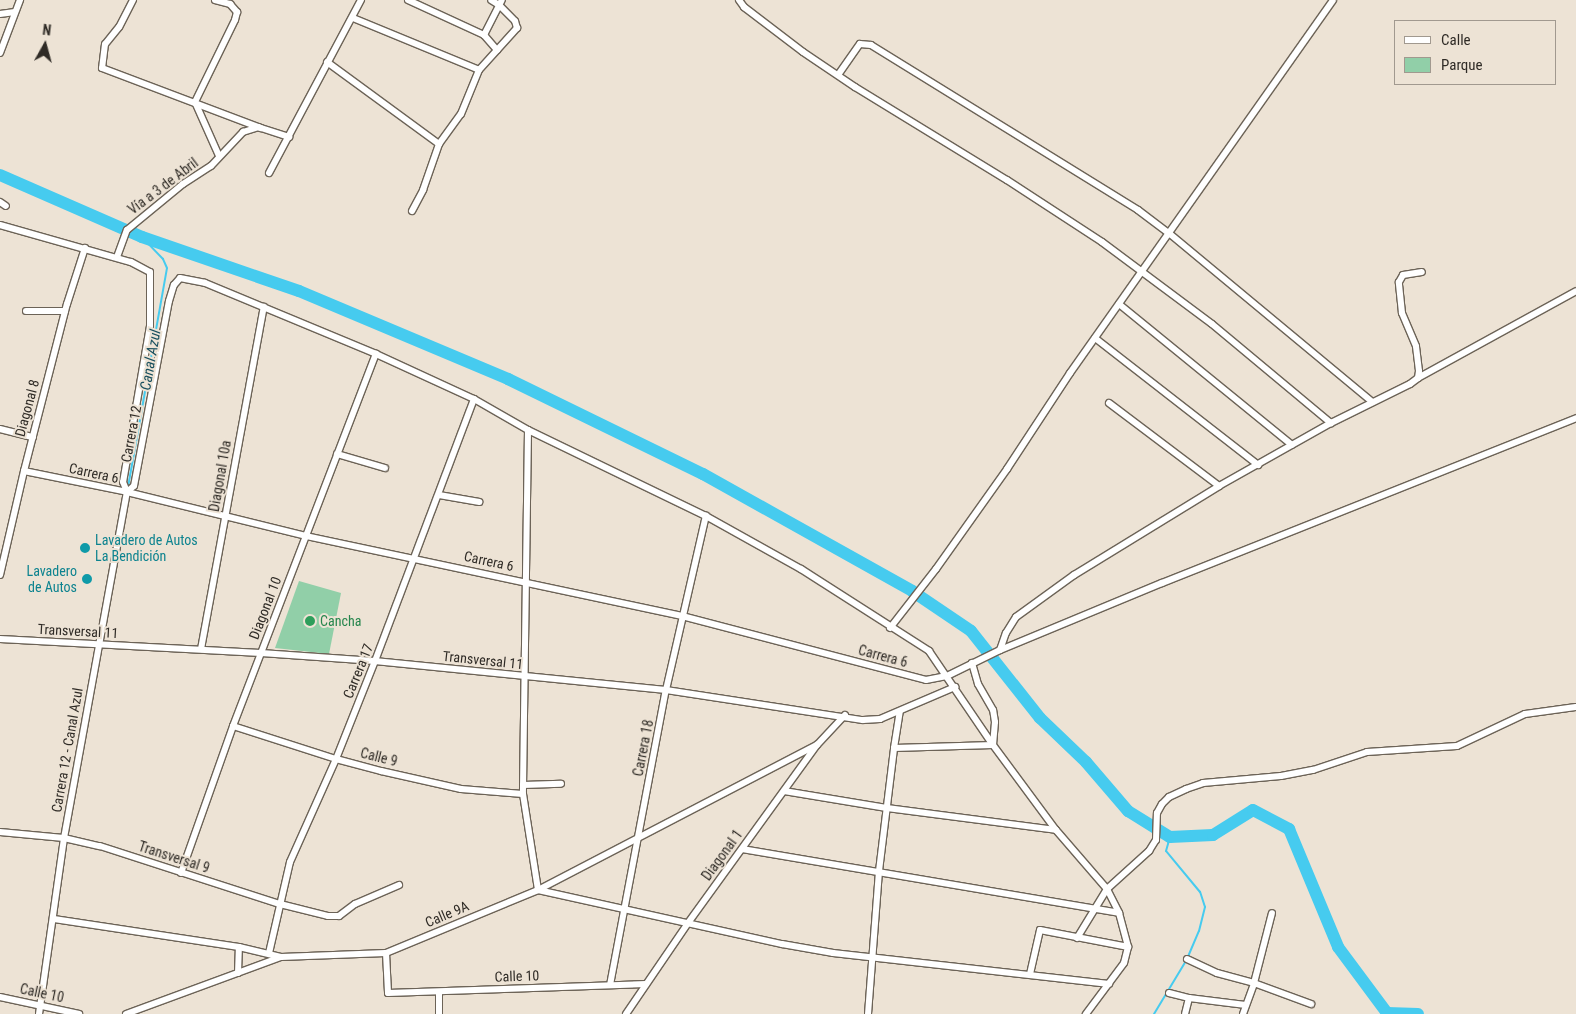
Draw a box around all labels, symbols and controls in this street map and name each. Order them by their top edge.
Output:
north arrow [20,20,70,70]
legend [1394,20,1556,85]
text: N [42,22,52,39]
text: Calle [1441,31,1471,49]
text: Parque [1441,56,1483,74]
street label: Vía a 3 de Abril [125,154,201,218]
water label: Canal Azul [137,328,165,392]
street label: Diagonal 8 [11,377,43,439]
street label: Carrera 12 [117,404,145,464]
street label: Diagonal 10a [205,439,235,513]
street label: Carrera 6 [68,460,120,486]
place label: Lavadero de Autos La Bendición [95,532,198,564]
marker: Lavadero de Autos La Bendición [79,542,91,554]
street label: Carrera 6 [463,548,515,574]
place label: Lavadero de Autos [26,563,77,596]
marker: Lavadero de Autos [81,573,93,585]
street label: Diagonal 10 [245,574,285,642]
place label: Cancha [320,613,361,629]
marker: Cancha [304,615,316,627]
street label: Transversal 11 [37,620,119,642]
street label: Carrera 17 [339,641,377,701]
street label: Carrera 6 [856,641,910,671]
street label: Transversal 11 [442,647,524,673]
street label: Carrera 12 - Canal Azul [48,686,86,814]
street label: Carrera 18 [629,718,657,778]
street label: Calle 9 [359,744,399,770]
street label: Diagonal 1 [698,826,746,884]
street label: Transversal 9 [136,838,212,876]
street label: Calle 9A [423,897,471,931]
street label: Calle 10 [494,967,540,985]
street label: Calle 10 [18,980,66,1006]

